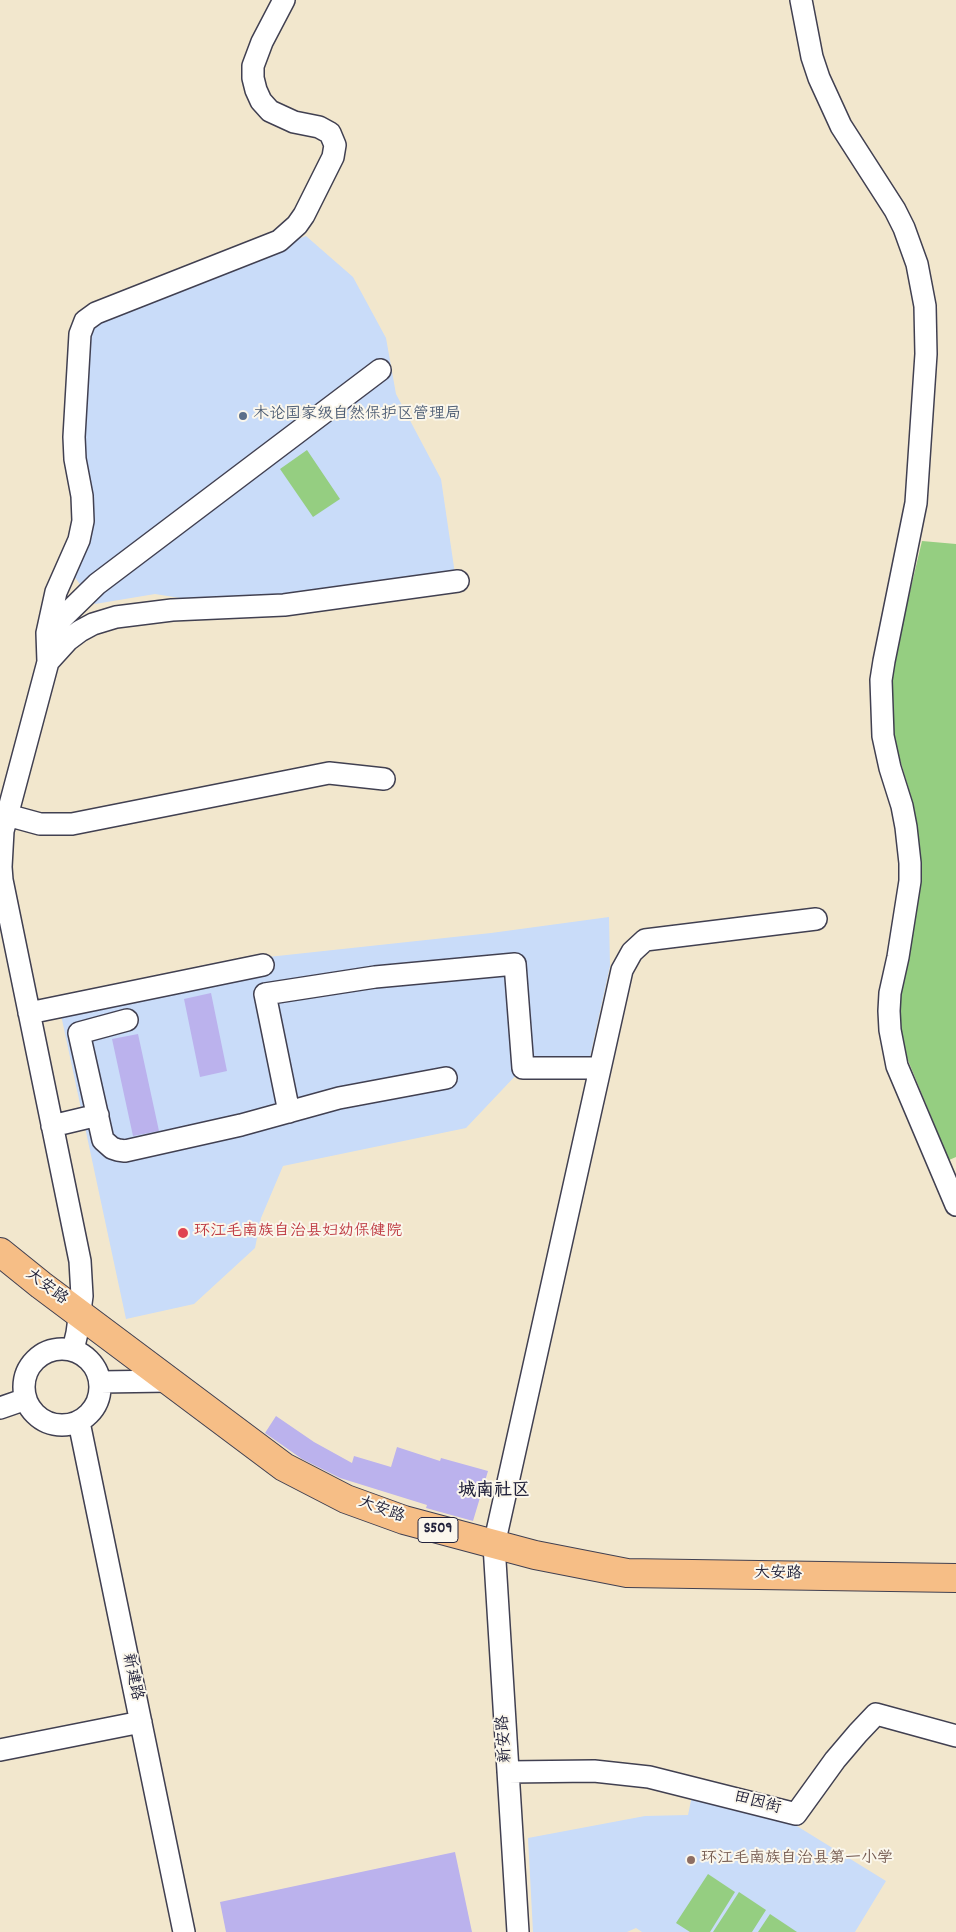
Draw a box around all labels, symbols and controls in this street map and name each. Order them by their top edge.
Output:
place label: 木论国家级自然保护区管理局 [253,406,461,426]
marker: 木论国家级自然保护区管理局 [237,410,249,422]
place label: 环江毛南族自治县妇幼保健院 [194,1223,402,1243]
marker: 环江毛南族自治县妇幼保健院 [176,1226,190,1240]
street label: 大安路 [21,1266,71,1310]
district label: 城南社区 [458,1482,530,1504]
street label: 大安路 [355,1494,407,1528]
road number: S509 [418,1518,458,1542]
street label: 大安路 [754,1565,802,1585]
street label: 新建路 [117,1652,145,1702]
street label: 新安路 [495,1714,517,1764]
street label: 田因街 [731,1789,783,1819]
place label: 环江毛南族自治县第一小学 [701,1850,893,1870]
marker: 环江毛南族自治县第一小学 [685,1854,697,1866]

